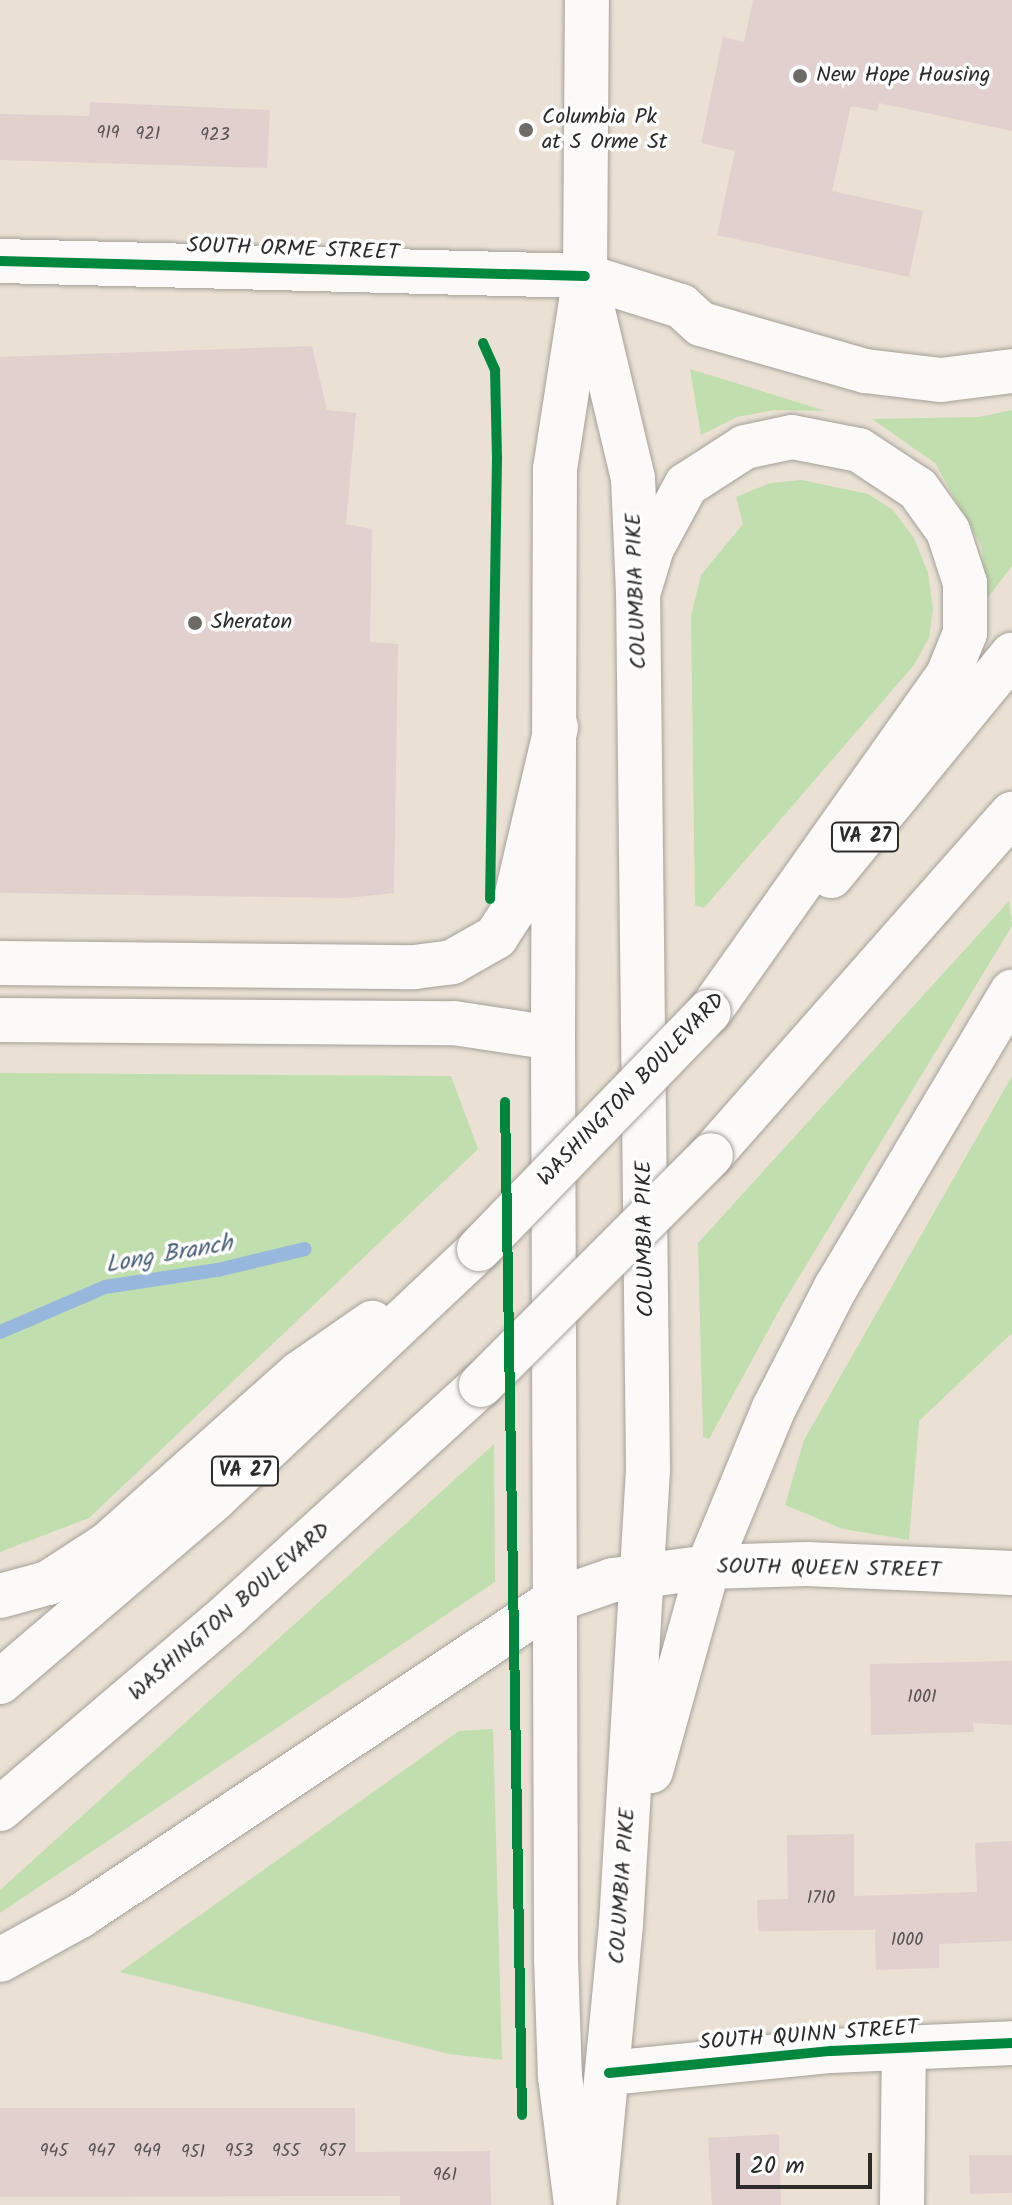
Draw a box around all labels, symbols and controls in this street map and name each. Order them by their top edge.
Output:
place label: New Hope Housing [816,63,990,89]
marker: New Hope Housing [791,67,809,85]
place label: Columbia Pk at S Orme St [542,104,667,156]
marker: Columbia Pk at S Orme St [517,121,535,139]
house number: 919 [96,123,120,145]
house number: 921 [136,124,160,146]
house number: 923 [200,125,230,147]
street label: SOUTH ORME STREET [186,233,400,267]
street label: COLUMBIA PIKE [621,512,653,670]
place label: Sheraton [211,610,292,636]
marker: Sheraton [186,614,204,632]
road number: VA 27 [829,821,901,853]
street label: WASHINGTON BOULEVARD [533,988,731,1192]
street label: COLUMBIA PIKE [631,1160,661,1318]
water label: Long Branch [103,1230,235,1280]
road number: VA 27 [209,1455,281,1487]
street label: WASHINGTON BOULEVARD [124,1517,336,1707]
street label: SOUTH QUEEN STREET [717,1554,941,1584]
house number: 1001 [907,1687,937,1709]
street label: COLUMBIA PIKE [604,1807,642,1965]
house number: 1710 [807,1888,835,1910]
house number: 1000 [891,1930,923,1952]
street label: SOUTH QUINN STREET [698,2015,920,2057]
scale bar [740,2137,876,2187]
house number: 945 [40,2141,68,2163]
house number: 947 [88,2141,114,2163]
house number: 949 [133,2141,161,2163]
house number: 953 [225,2141,253,2163]
house number: 955 [272,2141,300,2163]
house number: 957 [319,2141,345,2163]
house number: 951 [181,2142,205,2164]
text: 20 m [750,2147,805,2186]
house number: 961 [433,2165,457,2187]

